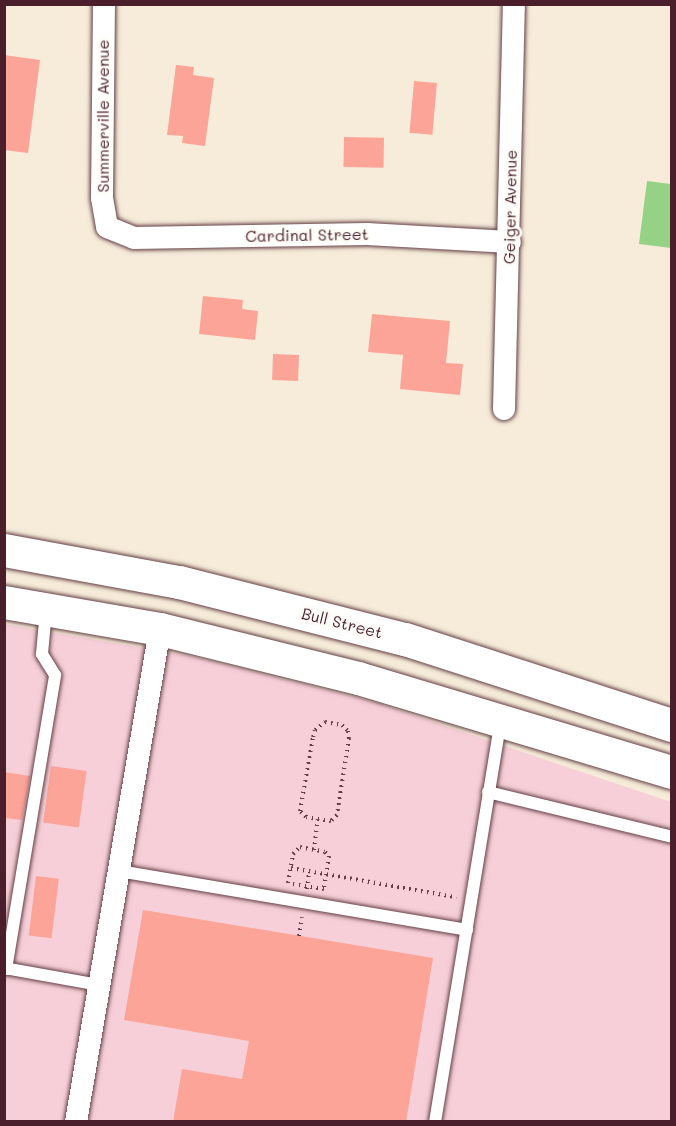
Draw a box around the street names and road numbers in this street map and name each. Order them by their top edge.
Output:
street label: Summerville Avenue [93,40,113,192]
street label: Geiger Avenue [499,150,521,264]
street label: Cardinal Street [245,224,369,246]
street label: Bull Street [300,604,384,642]

